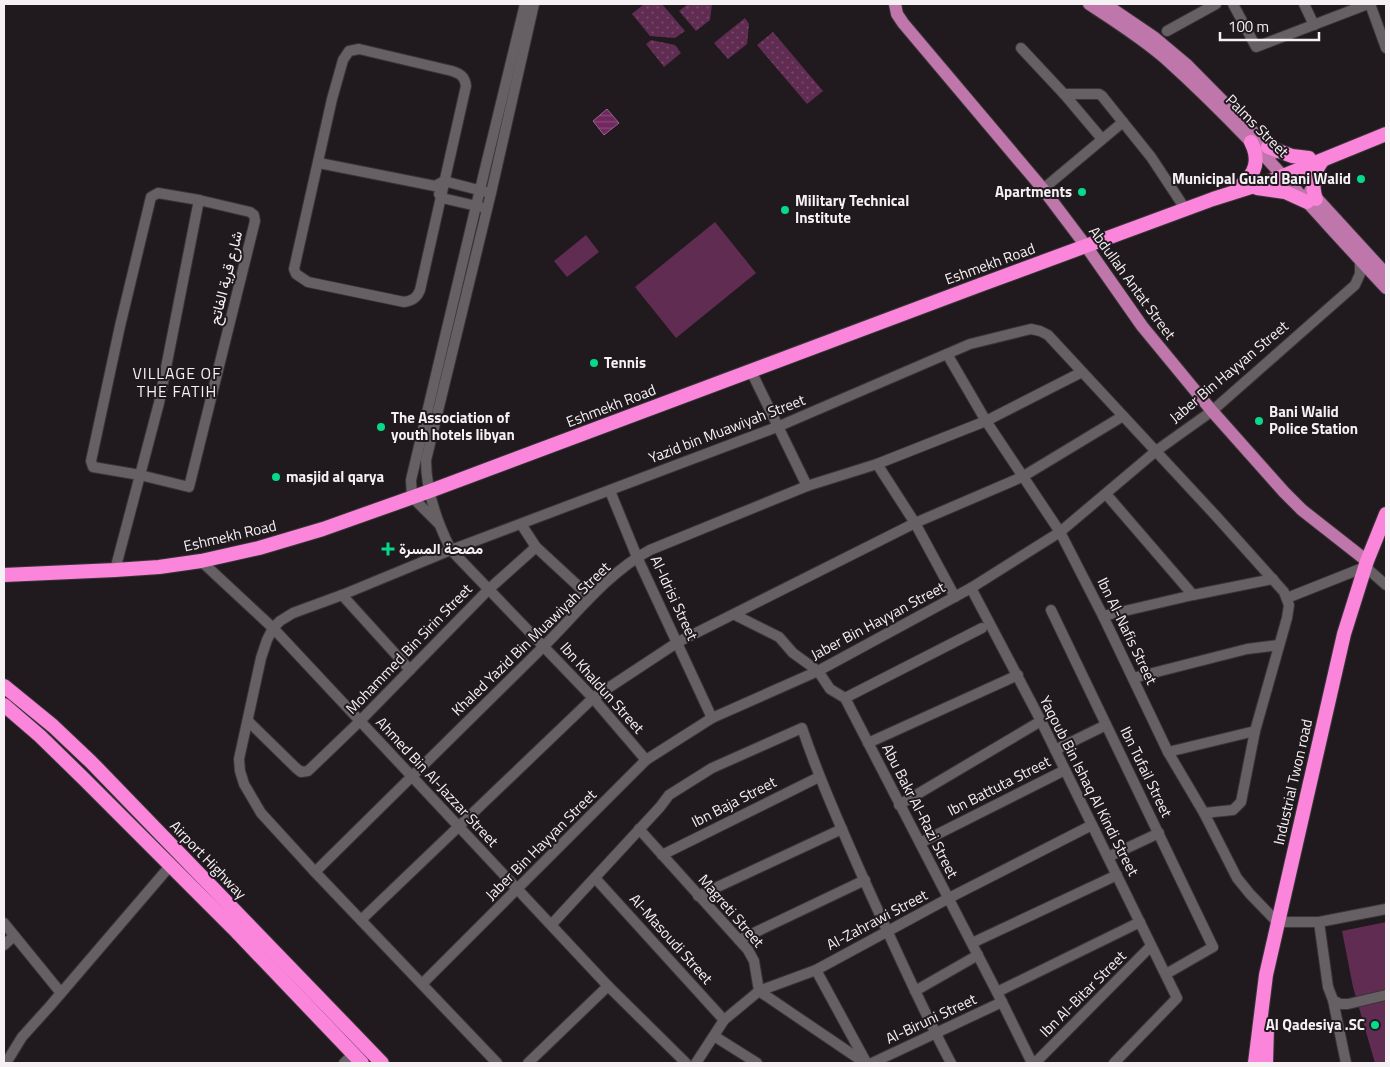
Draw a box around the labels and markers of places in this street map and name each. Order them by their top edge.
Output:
place label: Municipal Guard Bani Walid [1172,167,1351,190]
marker: Municipal Guard Bani Walid [1355,173,1367,185]
place label: Apartments [995,180,1072,203]
marker: Apartments [1076,186,1088,198]
place label: Military Technical Institute [795,189,909,229]
marker: Military Technical Institute [779,204,791,216]
place label: Tennis [604,351,646,374]
marker: Tennis [588,357,600,369]
place label: Bani Walid Police Station [1269,400,1358,440]
place label: The Association of youth hotels libyan [391,406,515,446]
marker: Bani Walid Police Station [1253,415,1265,427]
marker: The Association of youth hotels libyan [375,421,387,433]
place label: masjid al qarya [286,465,384,488]
marker: masjid al qarya [270,471,282,483]
place label: مصحة المسرة [399,537,483,560]
marker: مصحة المسرة [381,542,395,556]
place label: Al Qadesiya .SC [1266,1013,1365,1036]
marker: Al Qadesiya .SC [1369,1019,1381,1031]

